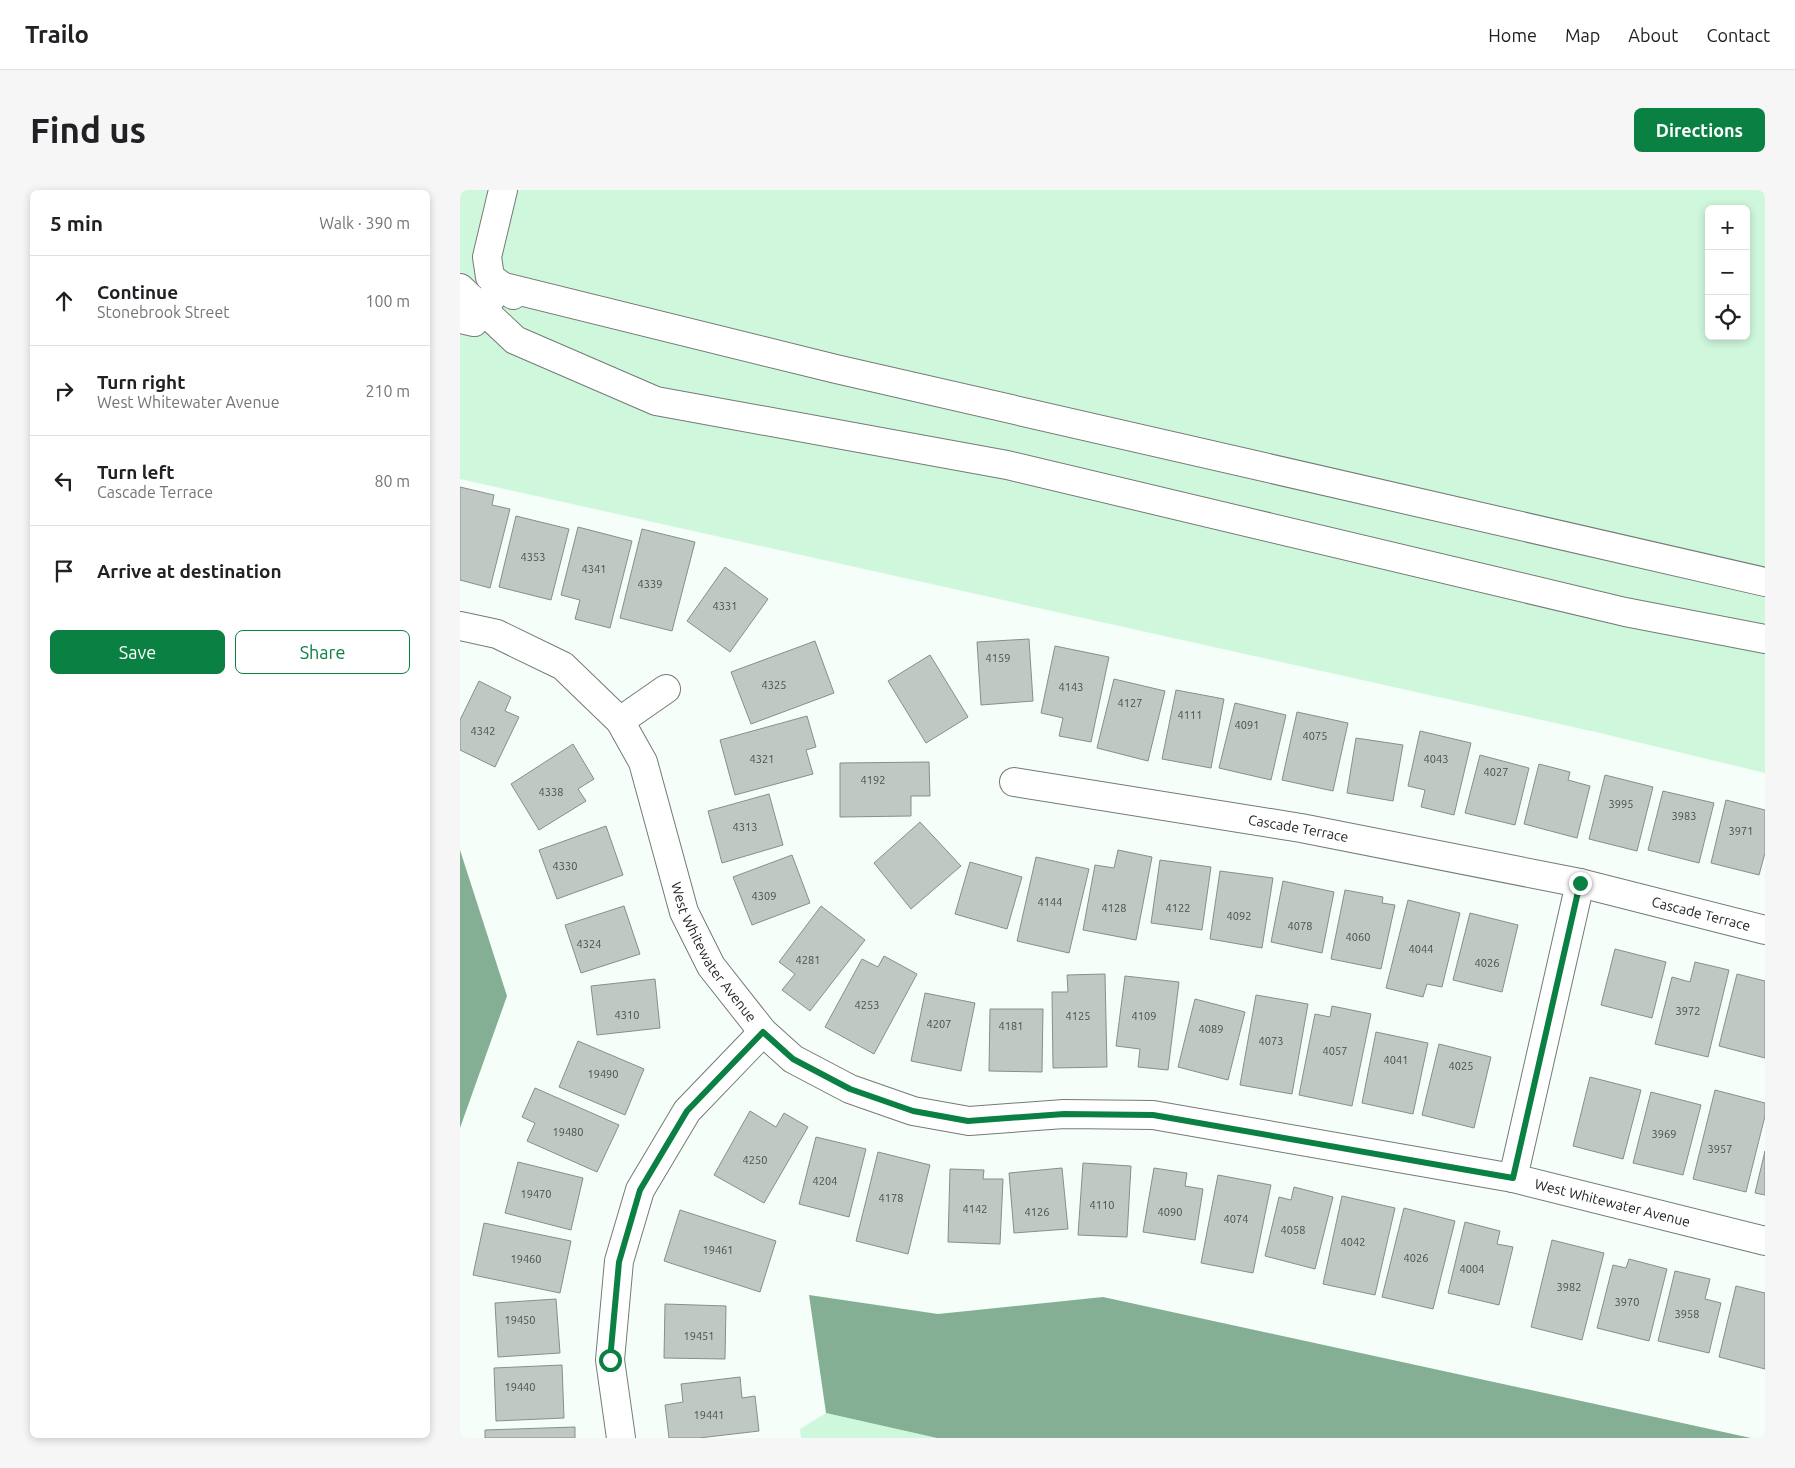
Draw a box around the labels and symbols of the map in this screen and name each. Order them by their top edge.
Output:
house number: 4353 [521,551,545,563]
house number: 4341 [582,563,606,575]
house number: 4339 [638,578,662,590]
house number: 4331 [713,600,737,612]
house number: 4159 [986,652,1010,664]
house number: 4325 [762,679,786,691]
house number: 4143 [1059,681,1083,693]
house number: 4127 [1118,697,1142,709]
house number: 4111 [1178,709,1202,721]
house number: 4091 [1235,719,1259,731]
house number: 4342 [471,725,495,737]
house number: 4075 [1303,730,1327,742]
house number: 4321 [750,753,774,765]
house number: 4043 [1424,753,1448,765]
house number: 4027 [1484,766,1508,778]
house number: 4192 [861,774,885,786]
house number: 4338 [539,786,563,798]
house number: 3995 [1609,798,1633,810]
house number: 3983 [1672,810,1696,822]
street label: Cascade Terrace [1247,812,1350,845]
house number: 4313 [733,821,757,833]
house number: 3971 [1729,825,1753,837]
house number: 4330 [553,860,577,872]
route end [1569,872,1592,895]
street label: West Whitewater Avenue [668,880,760,1025]
house number: 4309 [752,890,776,902]
street label: Cascade Terrace [1650,894,1752,934]
house number: 4144 [1038,896,1062,908]
house number: 4128 [1102,902,1126,914]
house number: 4122 [1166,902,1190,914]
house number: 4092 [1227,910,1251,922]
house number: 4078 [1288,920,1312,932]
house number: 4060 [1346,931,1370,943]
house number: 4324 [577,938,601,950]
house number: 4044 [1409,943,1433,955]
house number: 4281 [796,954,820,966]
house number: 4026 [1475,957,1499,969]
house number: 4253 [855,999,879,1011]
house number: 3972 [1676,1005,1700,1017]
house number: 4310 [615,1009,639,1021]
house number: 4125 [1066,1010,1090,1022]
house number: 4109 [1132,1010,1156,1022]
house number: 4207 [927,1018,951,1030]
house number: 4181 [999,1020,1023,1032]
house number: 4089 [1199,1023,1223,1035]
house number: 4073 [1259,1035,1283,1047]
house number: 4057 [1323,1045,1347,1057]
house number: 4041 [1384,1054,1408,1066]
house number: 4025 [1449,1060,1473,1072]
house number: 19490 [587,1068,619,1080]
house number: 19480 [552,1126,584,1138]
house number: 3969 [1652,1128,1676,1140]
house number: 3957 [1708,1143,1732,1155]
house number: 4250 [743,1154,767,1166]
house number: 4204 [813,1175,837,1187]
street label: West Whitewater Avenue [1533,1176,1692,1230]
house number: 19470 [520,1188,552,1200]
house number: 4178 [879,1192,903,1204]
house number: 4110 [1090,1199,1114,1211]
house number: 4142 [963,1203,987,1215]
house number: 4126 [1025,1206,1049,1218]
house number: 4090 [1158,1206,1182,1218]
house number: 4074 [1224,1213,1248,1225]
house number: 4058 [1281,1224,1305,1236]
house number: 4042 [1341,1236,1365,1248]
house number: 19461 [702,1244,734,1256]
house number: 4026 [1404,1252,1428,1264]
house number: 19460 [510,1253,542,1265]
house number: 4004 [1460,1263,1484,1275]
house number: 3982 [1557,1281,1581,1293]
house number: 3970 [1615,1296,1639,1308]
house number: 3958 [1675,1308,1699,1320]
house number: 19450 [504,1314,536,1326]
house number: 19451 [683,1330,715,1342]
route start [599,1349,622,1372]
house number: 19440 [504,1381,536,1393]
house number: 19441 [693,1409,725,1421]

